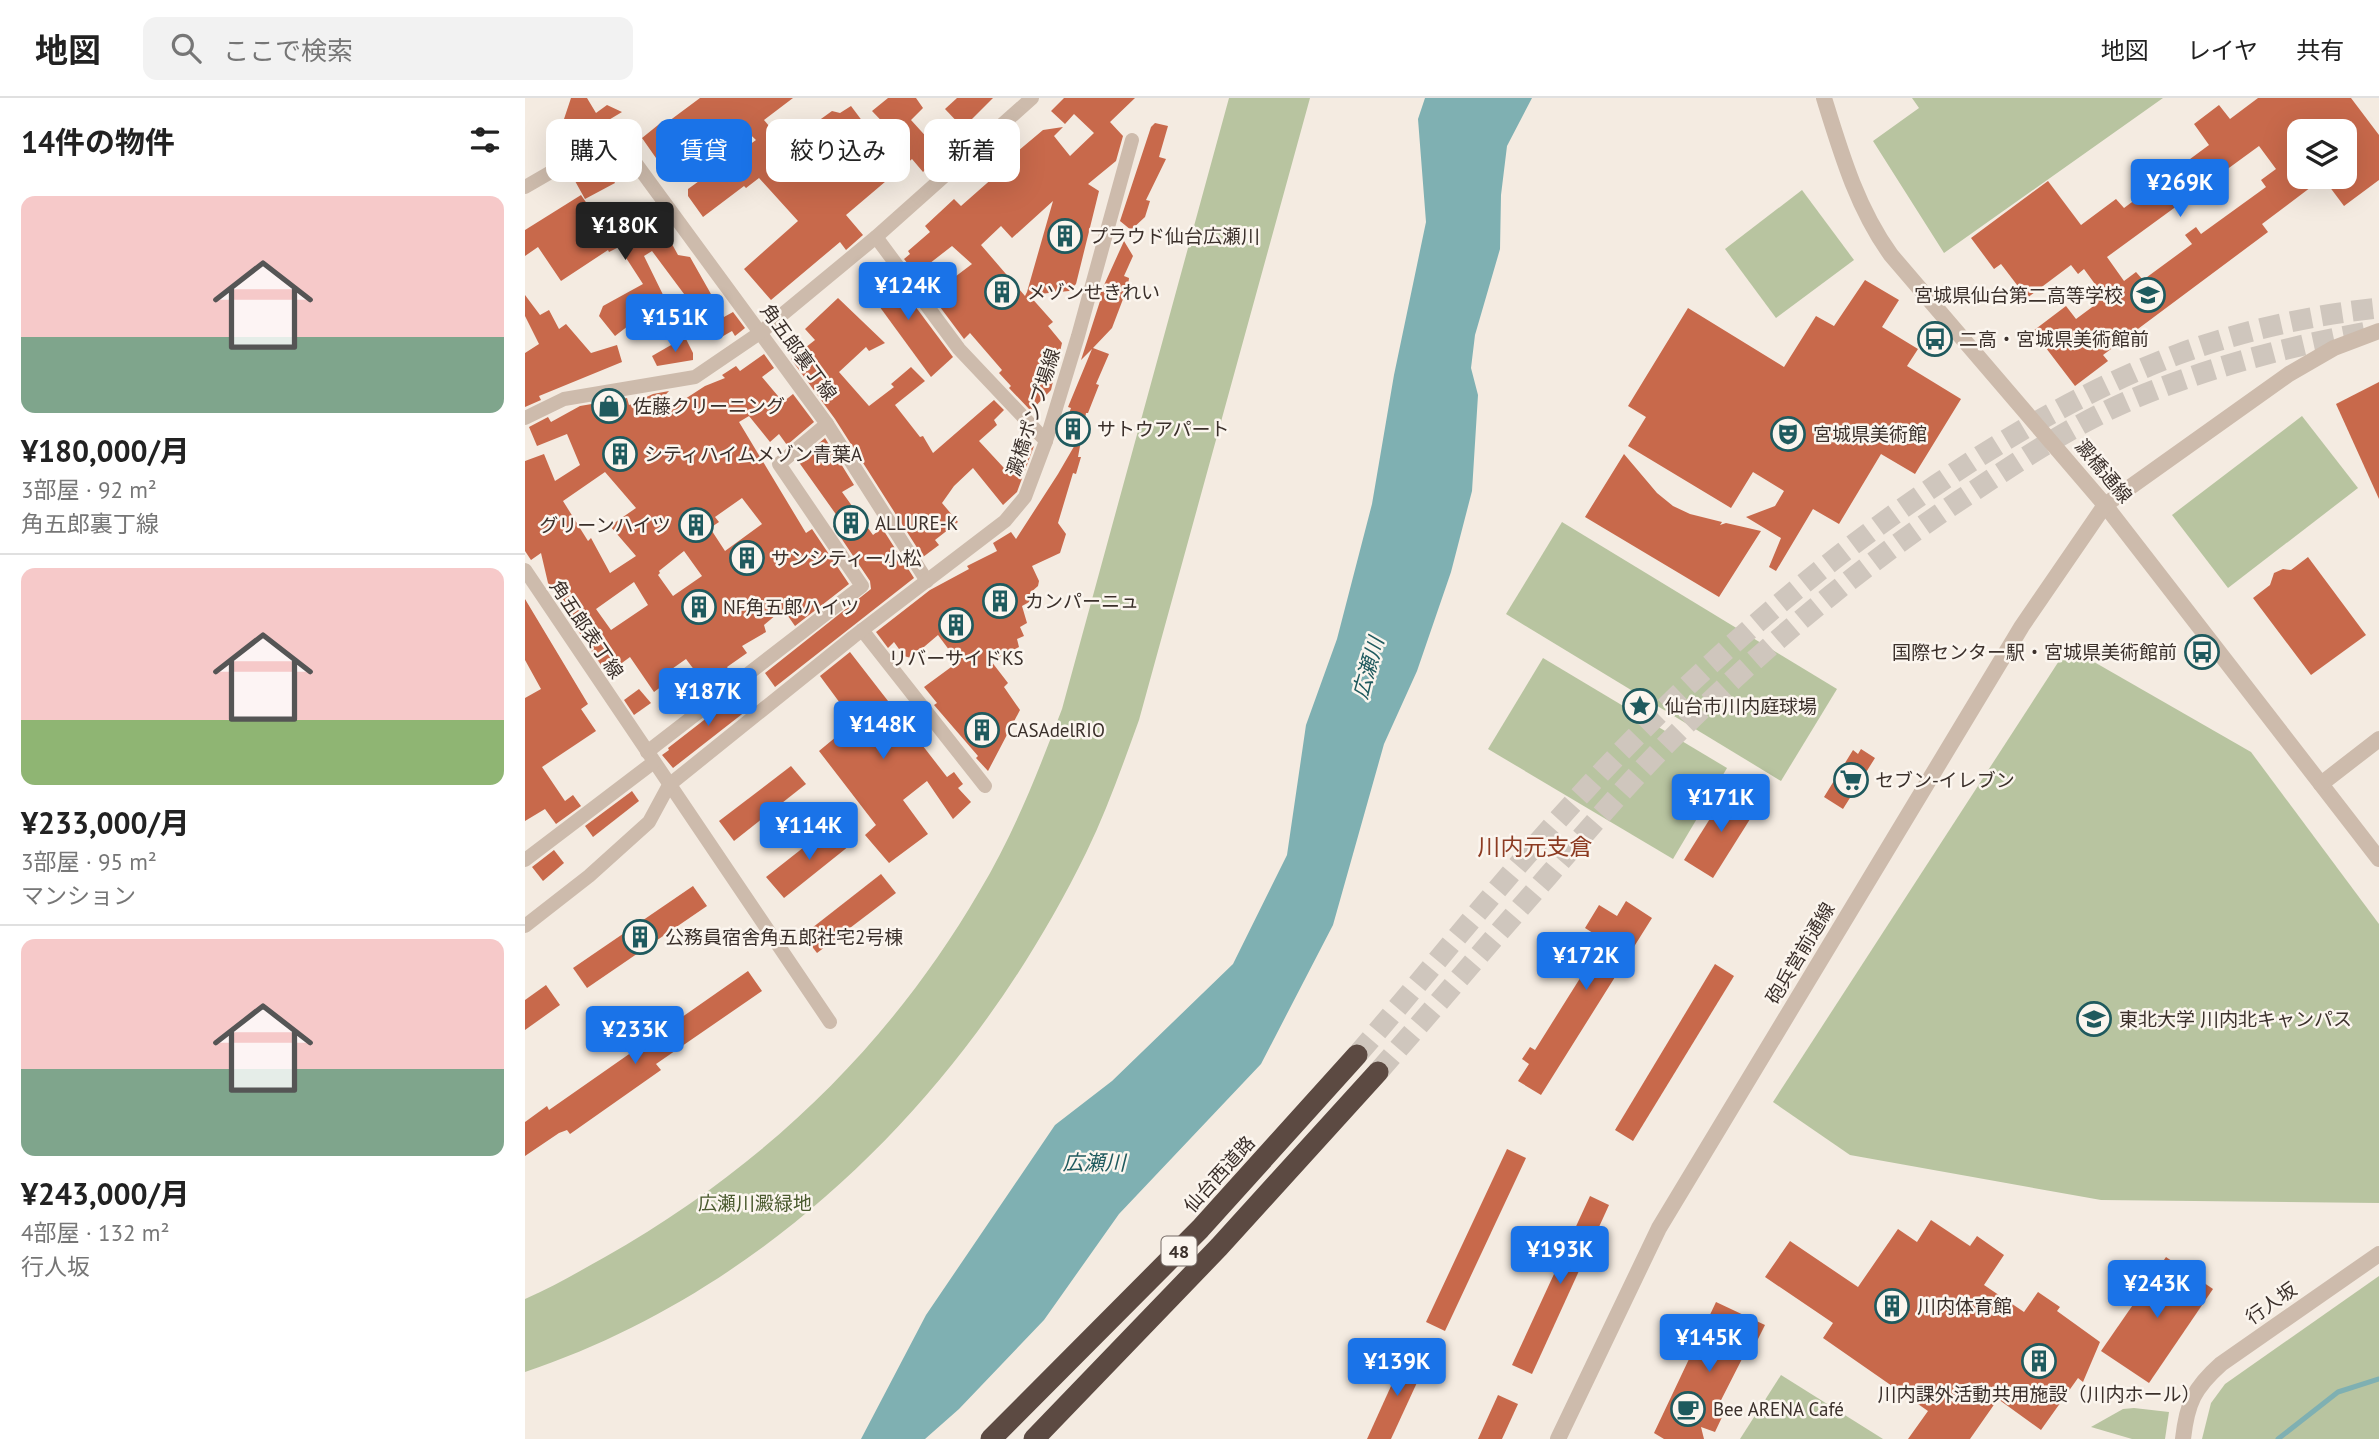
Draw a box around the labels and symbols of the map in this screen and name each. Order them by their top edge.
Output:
pin: ¥269K [2131,159,2229,219]
pin: ¥180K [576,202,674,262]
building icon: プラウド仙台広瀬川 [1046,217,1084,255]
place label: プラウド仙台広瀬川 [1089,224,1260,248]
pin: ¥124K [859,262,957,322]
building icon: メゾンせきれい [983,273,1021,311]
school or university icon: 宮城県仙台第二高等学校 [2129,276,2167,314]
place label: メゾンせきれい [1027,280,1160,304]
place label: 宮城県仙台第二高等学校 [1914,283,2123,307]
pin: ¥151K [626,294,724,354]
street label: 角五郎裏丁線 [756,299,842,405]
bus stop icon: 二高・宮城県美術館前 [1916,320,1954,358]
place label: 二高・宮城県美術館前 [1959,327,2149,351]
street label: 澱橋ポンプ場線 [1001,345,1065,479]
shop icon: 佐藤クリーニング [590,387,628,425]
place label: 佐藤クリーニング [633,394,785,418]
building icon: サトウアパート [1054,410,1092,448]
theatre icon: 宮城県美術館 [1769,415,1807,453]
place label: サトウアパート [1097,417,1230,441]
place label: 宮城県美術館 [1813,422,1927,446]
street label: 澱橋通線 [2070,434,2138,508]
building icon: シティハイムメゾン青葉A [601,435,639,473]
place label: シティハイムメゾン青葉A [644,442,862,466]
building icon: ALLURE-K [832,504,870,542]
building icon: グリーンハイツ [677,506,715,544]
place label: ALLURE-K [875,511,958,535]
place label: グリーンハイツ [539,513,671,537]
building icon: サンシティー小松 [728,539,766,577]
place label: サンシティー小松 [771,546,922,570]
street label: 角五郎表丁線 [545,575,629,683]
building icon: カンパーニュ [981,582,1019,620]
building icon: NF角五郎ハイツ [680,588,718,626]
place label: カンパーニュ [1025,589,1139,613]
place label: NF角五郎ハイツ [723,595,859,619]
building icon: リバーサイドKS [937,606,975,644]
water label: 広瀬川 [1346,632,1390,702]
bus stop icon: 国際センター駅・宮城県美術館前 [2183,633,2221,671]
place label: 国際センター駅・宮城県美術館前 [1892,640,2177,664]
place label: リバーサイドKS [888,646,1024,670]
pin: ¥187K [659,668,757,728]
place icon: 仙台市川内庭球場 [1621,687,1659,725]
place label: 仙台市川内庭球場 [1665,694,1817,718]
pin: ¥148K [834,702,932,761]
building icon: CASAdelRIO [963,711,1001,749]
place label: CASAdelRIO [1007,718,1105,742]
supermarket icon: セブン-イレブン [1832,761,1870,799]
place label: セブン-イレブン [1875,768,2015,792]
pin: ¥171K [1672,774,1770,834]
pin: ¥114K [760,802,858,862]
district label: 川内元支倉 [1478,832,1593,861]
street label: 砲兵営前通線 [1760,898,1840,1008]
building icon: 公務員宿舎角五郎社宅2号棟 [621,918,659,956]
place label: 公務員宿舎角五郎社宅2号棟 [665,925,903,949]
pin: ¥172K [1537,932,1635,992]
school or university icon: 東北大学 川内北キャンパス [2075,1000,2113,1038]
pin: ¥233K [586,1006,684,1066]
place label: 東北大学 川内北キャンパス [2119,1007,2352,1031]
street label: 仙台西道路 [1178,1131,1260,1217]
water label: 広瀬川 [1063,1149,1127,1176]
park label: 広瀬川澱緑地 [698,1191,812,1215]
pin: ¥193K [1511,1226,1609,1286]
road number: 48 [1161,1236,1197,1266]
pin: ¥243K [2108,1260,2206,1320]
street label: 行人坂 [2241,1277,2301,1329]
building icon: 川内体育館 [1873,1287,1911,1325]
place label: 川内体育館 [1917,1294,2012,1318]
pin: ¥145K [1660,1314,1758,1374]
pin: ¥139K [1348,1338,1446,1398]
building icon: 川内課外活動共用施設（川内ホール） [2020,1342,2058,1380]
place label: 川内課外活動共用施設（川内ホール） [1877,1382,2201,1406]
cafe icon: Bee ARENA Café [1669,1390,1707,1428]
place label: Bee ARENA Café [1713,1397,1844,1421]

